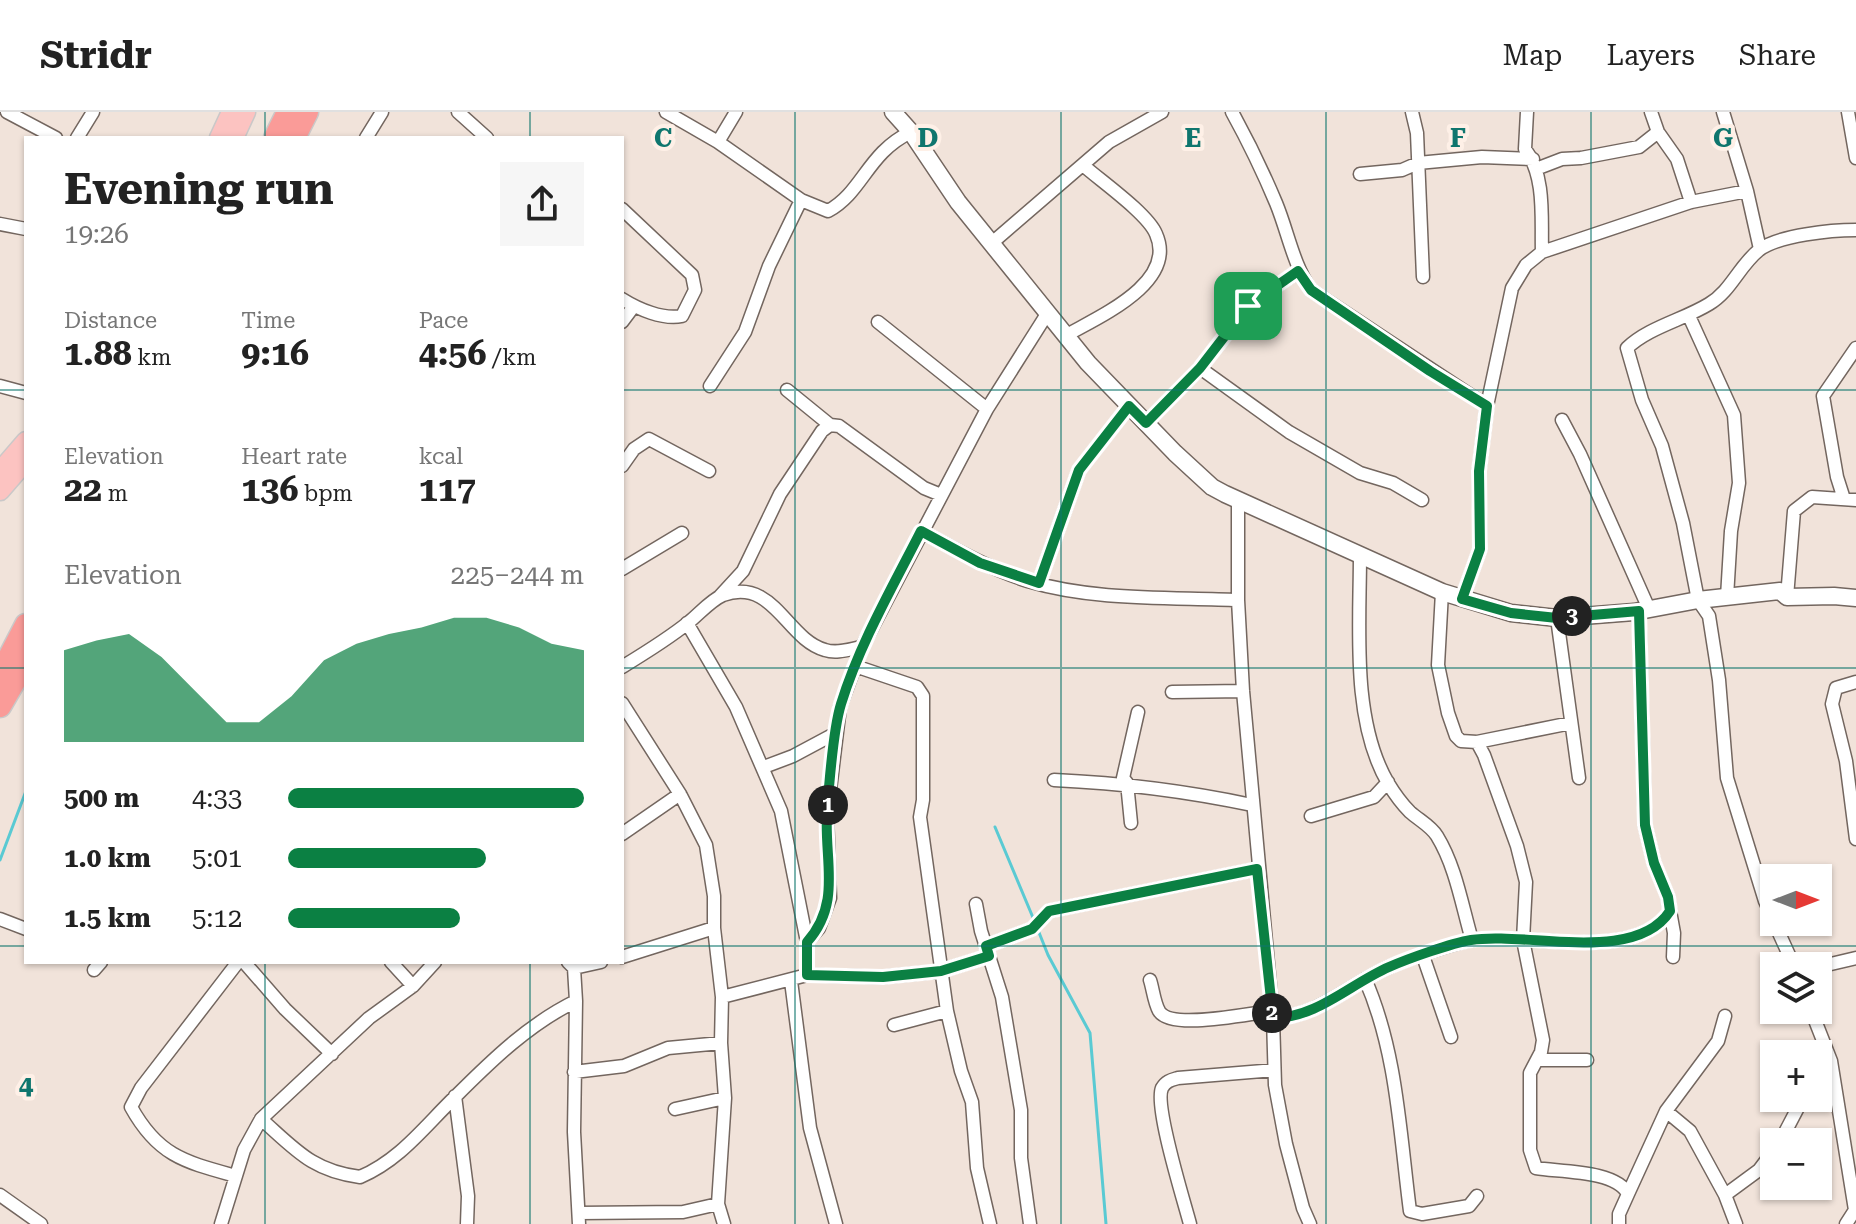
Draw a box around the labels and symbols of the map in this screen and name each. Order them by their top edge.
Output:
text: C [654,123,672,153]
text: D [918,123,938,153]
text: E [1185,123,1201,153]
text: F [1450,123,1466,153]
text: G [1713,123,1733,153]
pin [1214,272,1282,340]
pin: 3 [1552,596,1592,636]
pin: 1 [808,785,848,825]
north arrow [1760,864,1832,936]
pin: 2 [1252,993,1292,1033]
text: 4 [19,1070,34,1100]

